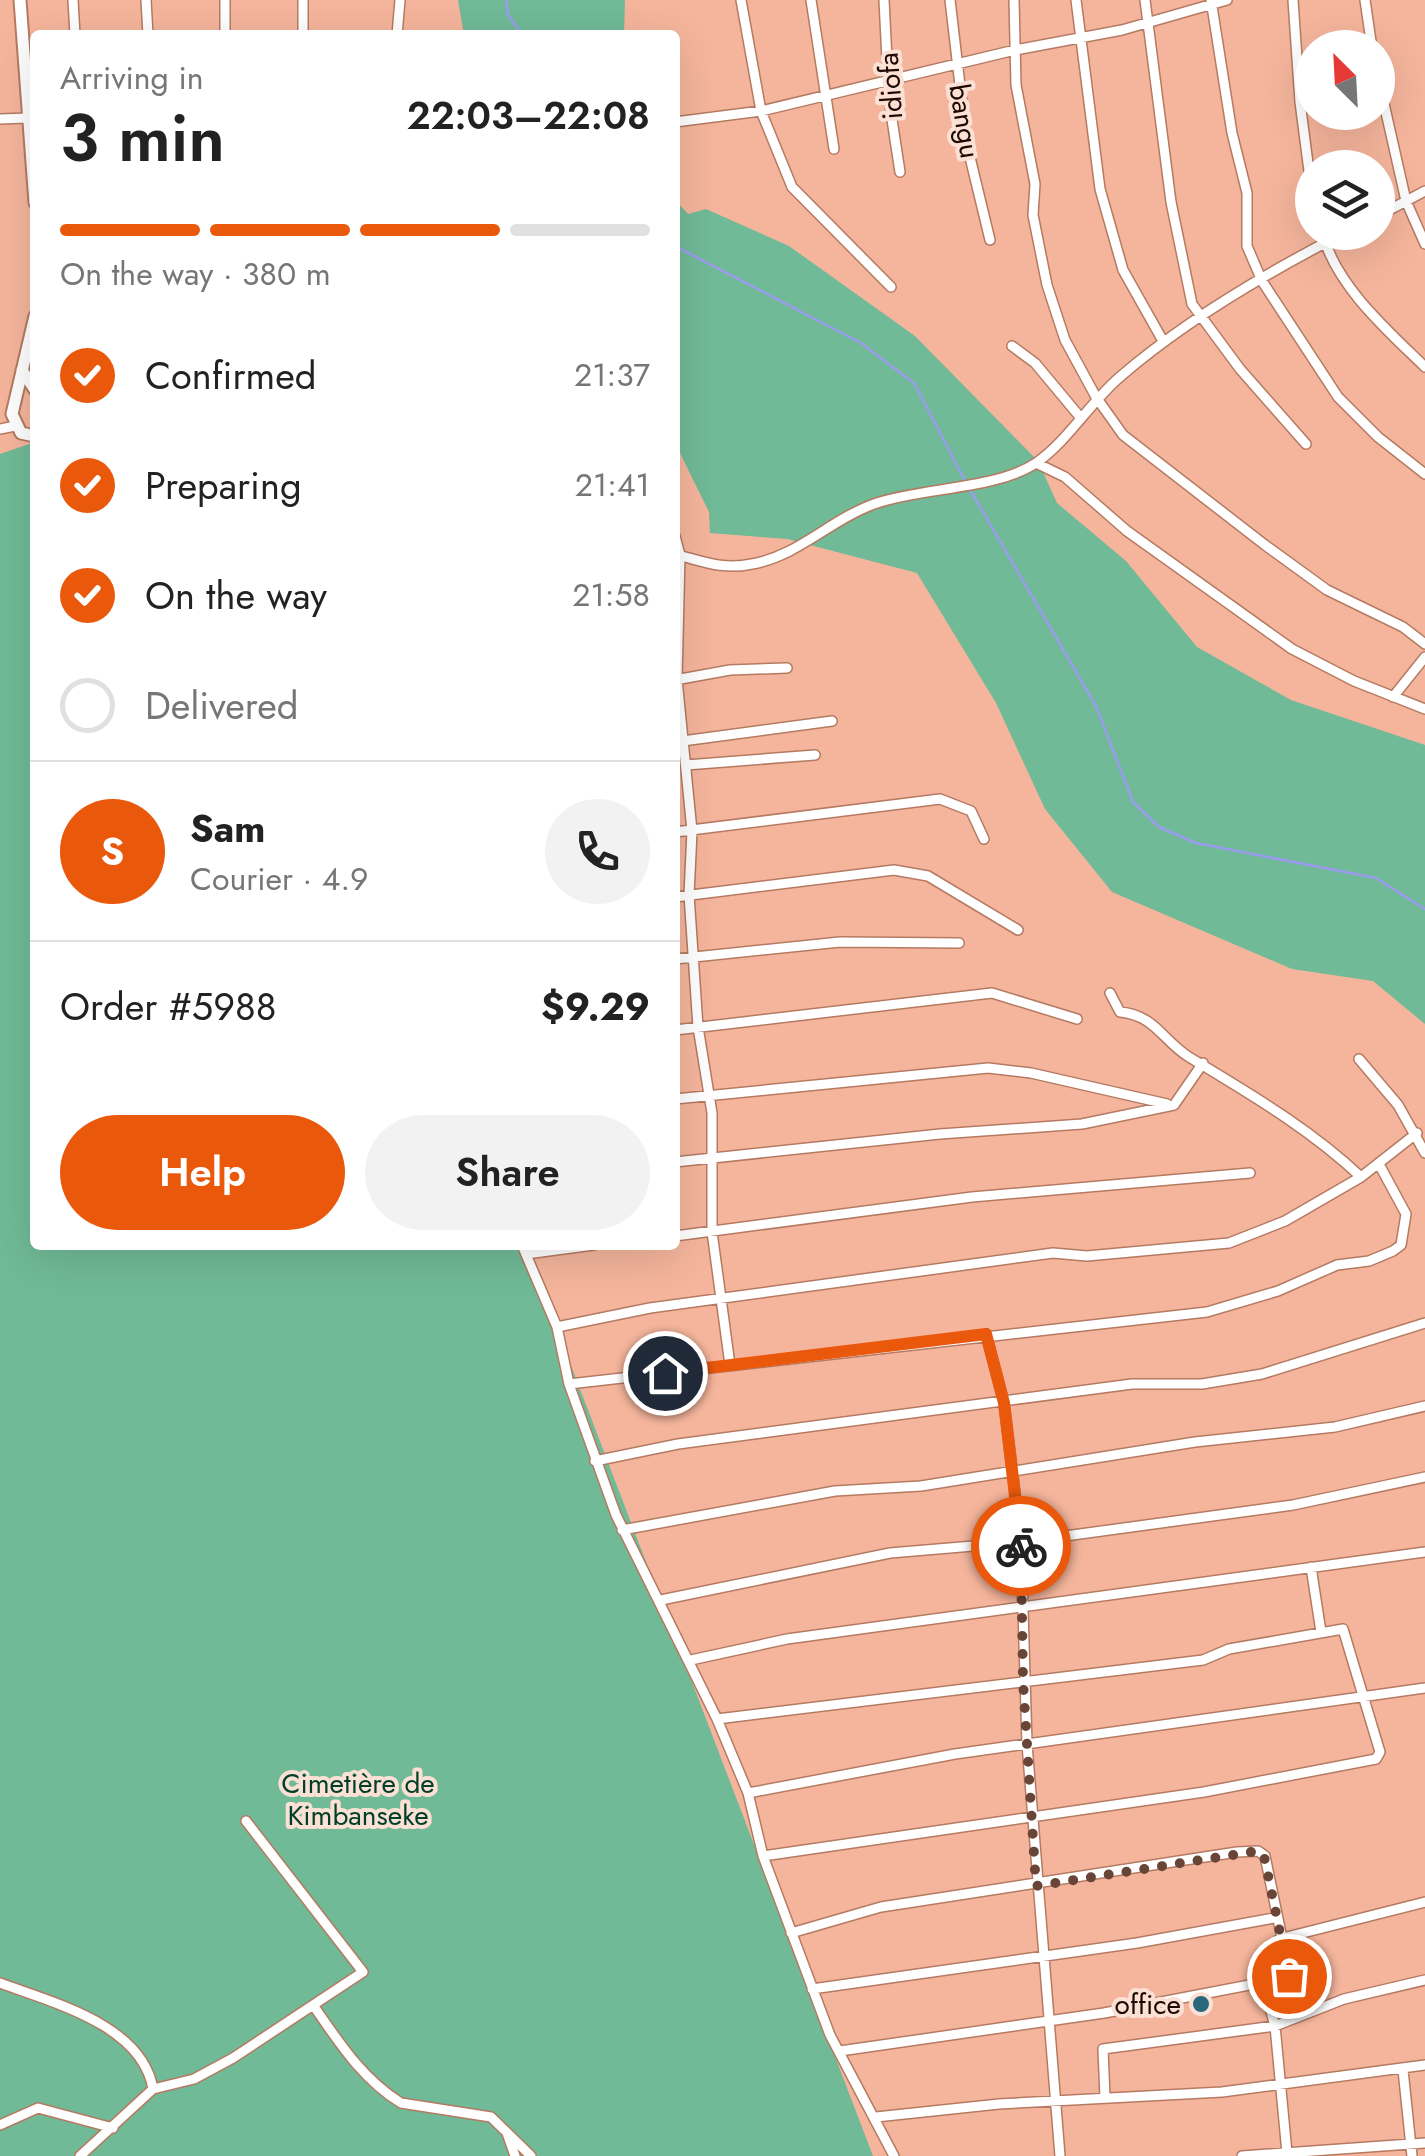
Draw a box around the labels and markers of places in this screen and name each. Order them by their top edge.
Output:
pin [623,1331,708,1416]
pin [1247,1934,1332,2019]
place label: office [1115,1984,1181,2025]
marker: office [1190,1993,1212,2015]

